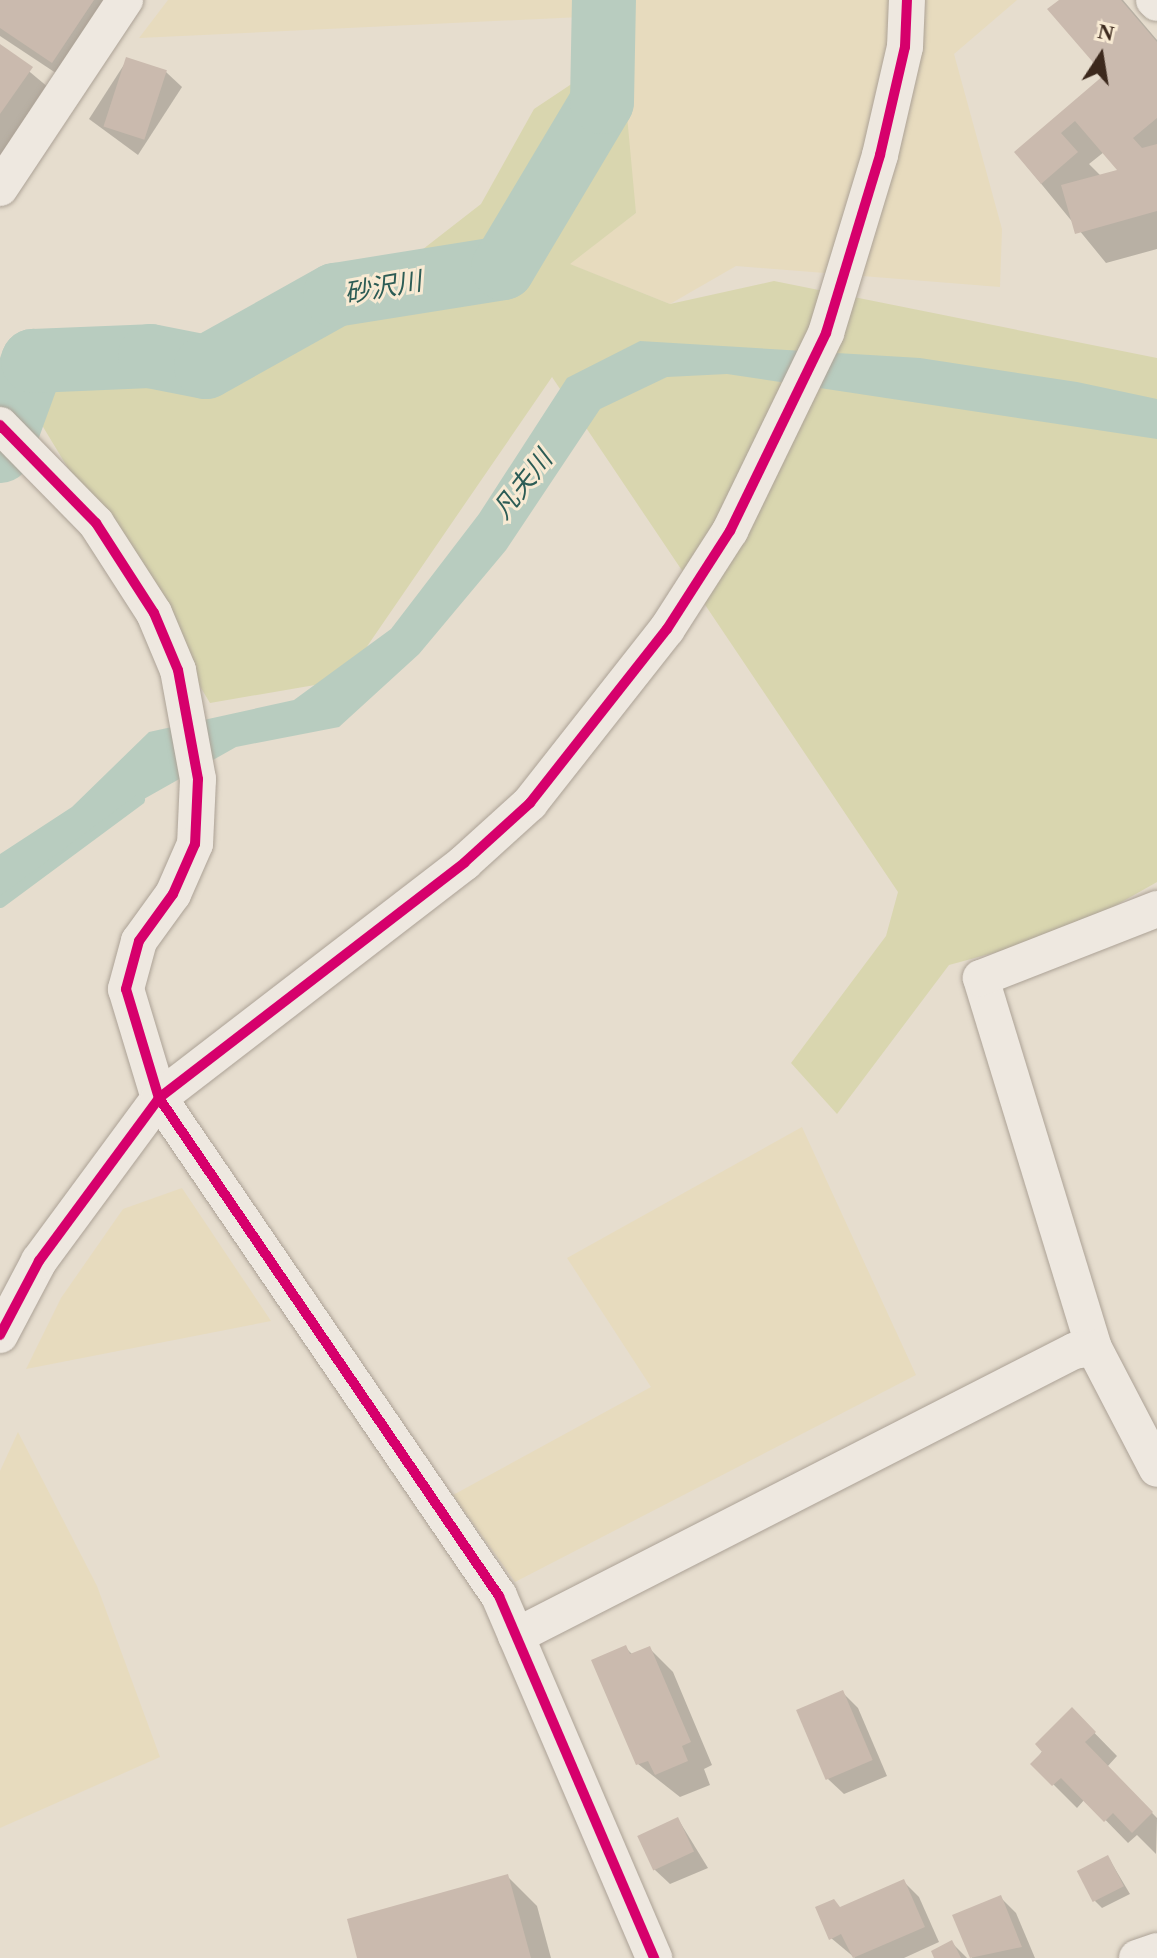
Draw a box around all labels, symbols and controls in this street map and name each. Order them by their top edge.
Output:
north arrow [1061,16,1141,96]
text: N [1096,18,1116,46]
water label: 砂沢川 [342,266,424,310]
water label: 凡夫川 [487,445,559,525]

